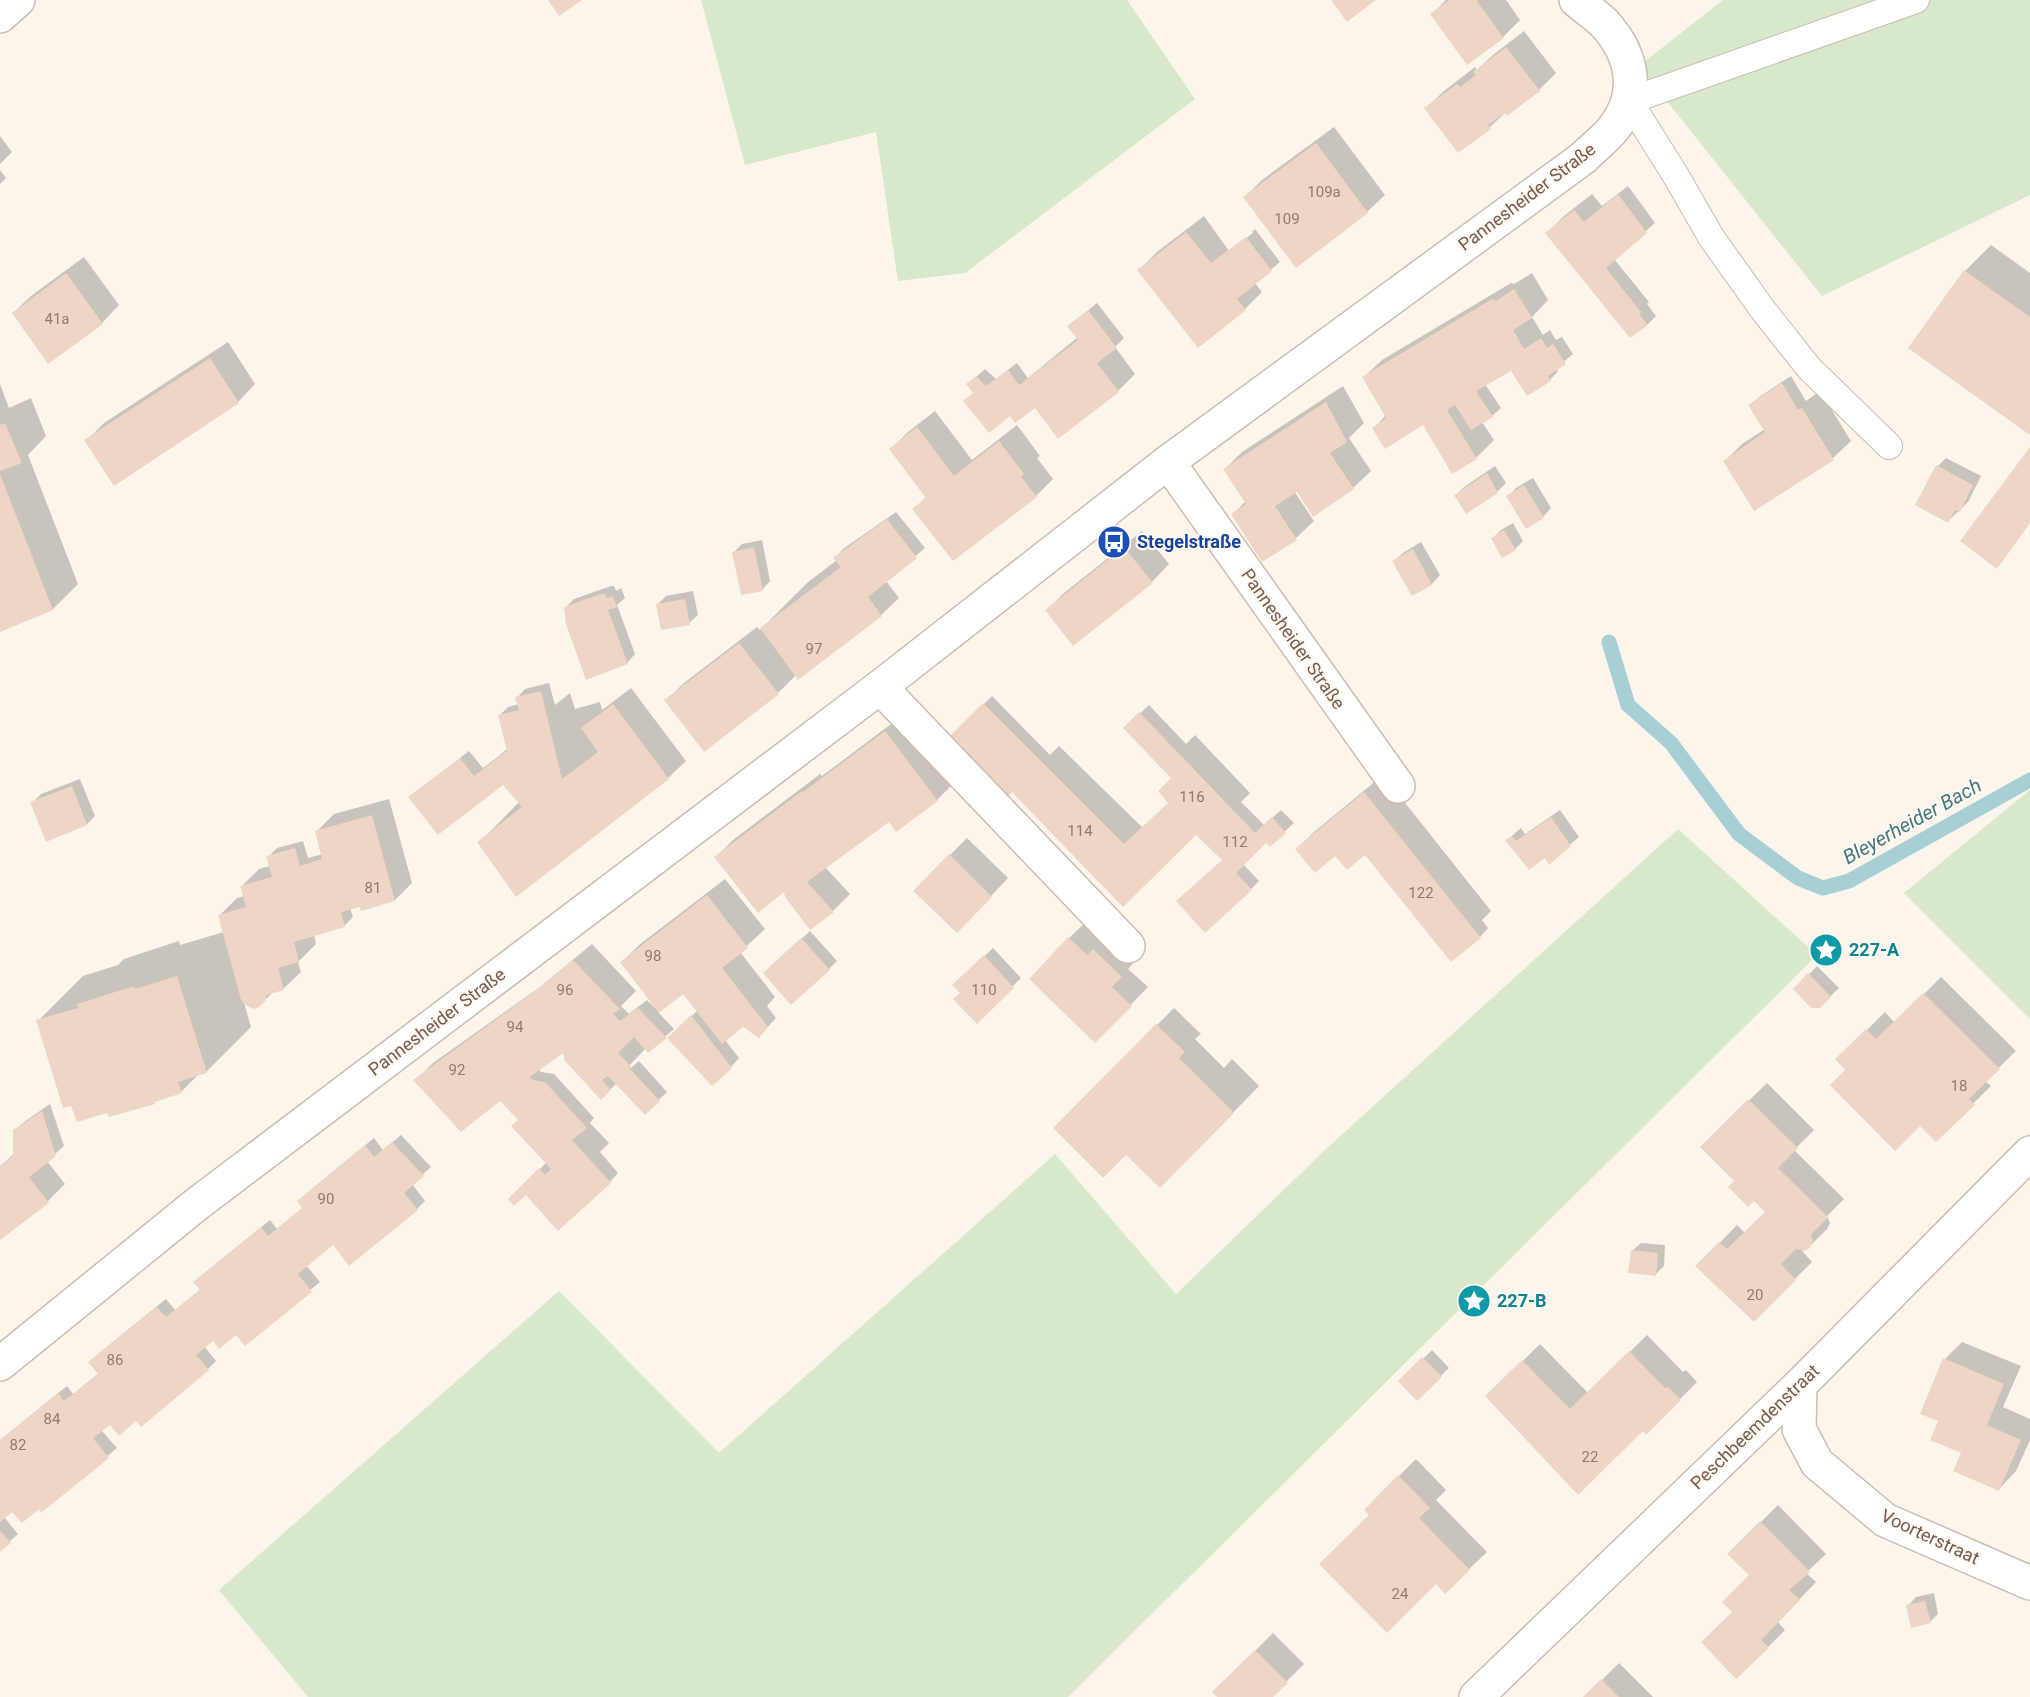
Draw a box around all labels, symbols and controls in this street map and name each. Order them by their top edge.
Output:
street label: Pannesheider Straße [1454,138,1599,255]
house number: 109a [1307,183,1341,201]
house number: 109 [1274,210,1300,228]
house number: 41a [44,310,70,328]
bus stop icon: Stegelstraße [1096,524,1132,560]
place label: Stegelstraße [1137,531,1241,552]
street label: Pannesheider Straße [1237,565,1350,713]
house number: 97 [806,640,822,658]
water label: Bleyerheider Bach [1839,773,1985,869]
house number: 116 [1179,788,1205,806]
house number: 114 [1067,822,1093,840]
house number: 112 [1222,833,1248,851]
house number: 81 [365,879,381,897]
house number: 122 [1408,884,1434,902]
place icon: 227-A [1808,932,1844,968]
place label: 227-A [1849,939,1900,960]
house number: 98 [645,947,661,965]
street label: Pannesheider Straße [364,963,509,1080]
house number: 96 [557,981,573,999]
house number: 110 [971,981,997,999]
house number: 94 [507,1018,524,1036]
house number: 92 [449,1061,465,1079]
house number: 18 [1951,1077,1967,1095]
house number: 90 [318,1190,334,1208]
place icon: 227-B [1456,1283,1492,1319]
house number: 20 [1747,1286,1763,1304]
place label: 227-B [1497,1290,1547,1311]
house number: 86 [107,1351,123,1369]
street label: Peschbeemdenstraat [1686,1360,1823,1493]
house number: 84 [44,1410,61,1428]
house number: 82 [10,1436,26,1454]
house number: 22 [1582,1448,1598,1466]
street label: Voorterstraat [1878,1505,1983,1569]
house number: 24 [1392,1585,1409,1603]

